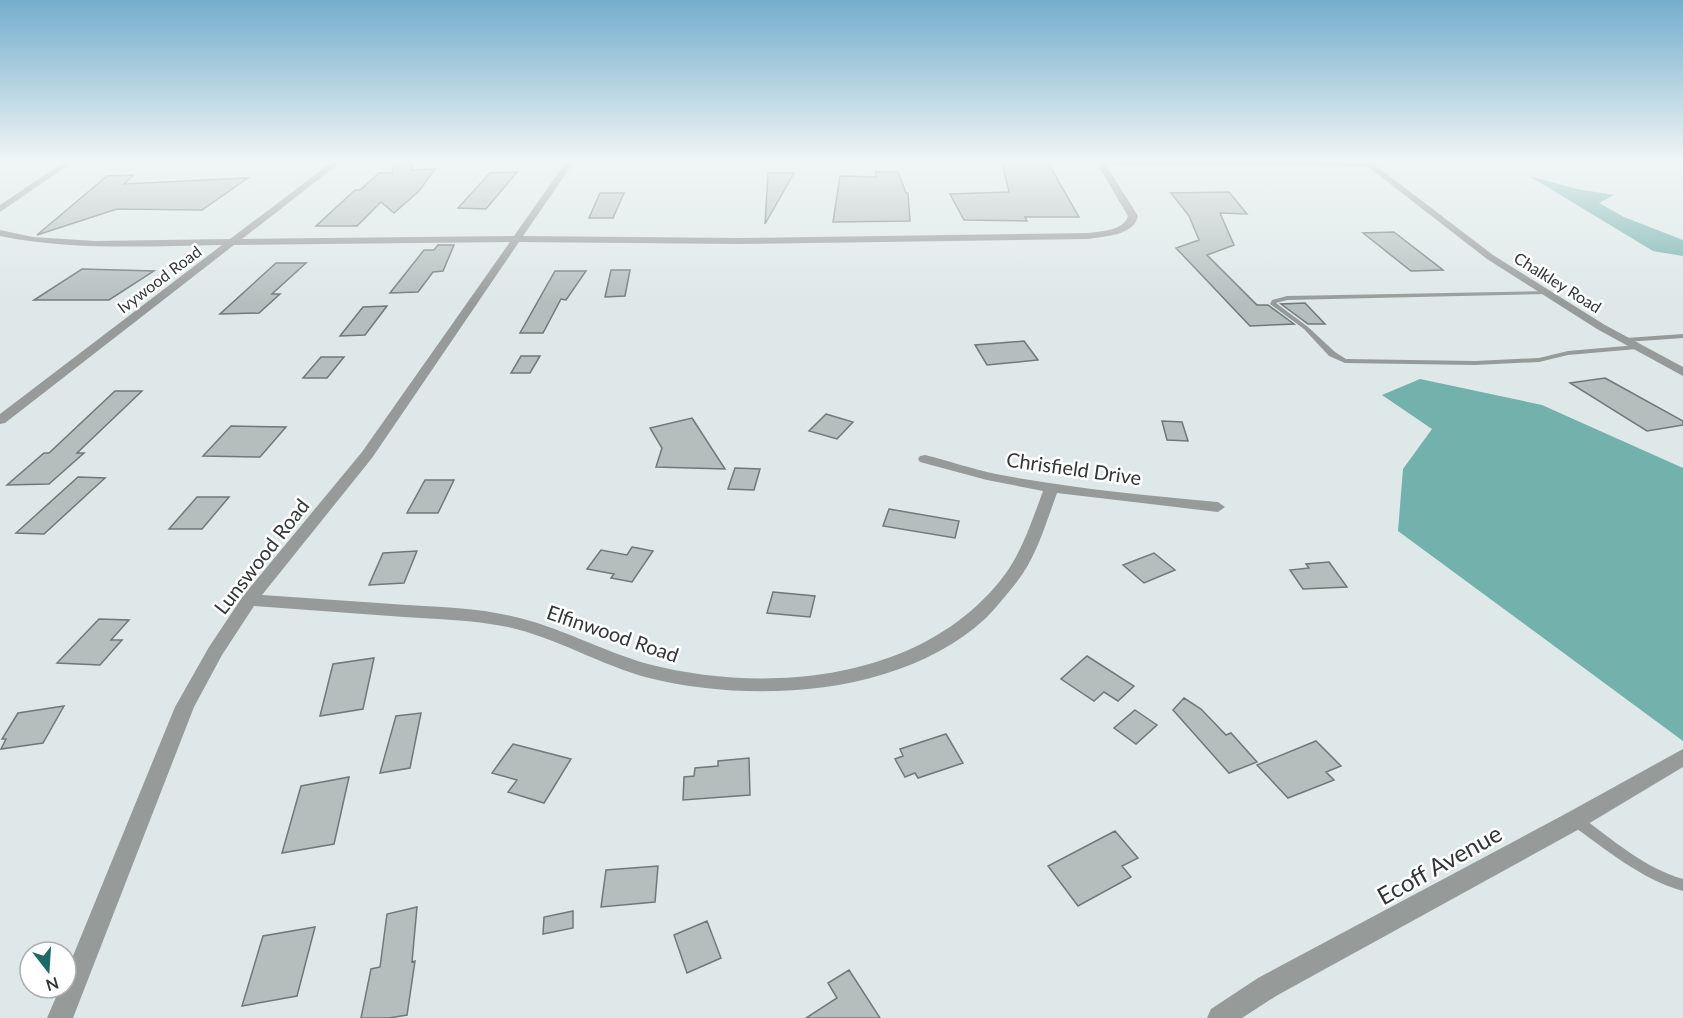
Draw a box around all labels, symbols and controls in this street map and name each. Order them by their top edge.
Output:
street label: Ivywood Road [113,241,205,317]
street label: Chalkley Road [1511,248,1605,316]
street label: Chrisfield Drive [1005,447,1143,489]
street label: Lunswood Road [209,494,313,618]
street label: Elfinwood Road [544,599,682,667]
street label: Ecoff Avenue [1372,818,1506,910]
north arrow [18,940,78,1000]
text: N [44,974,61,996]

